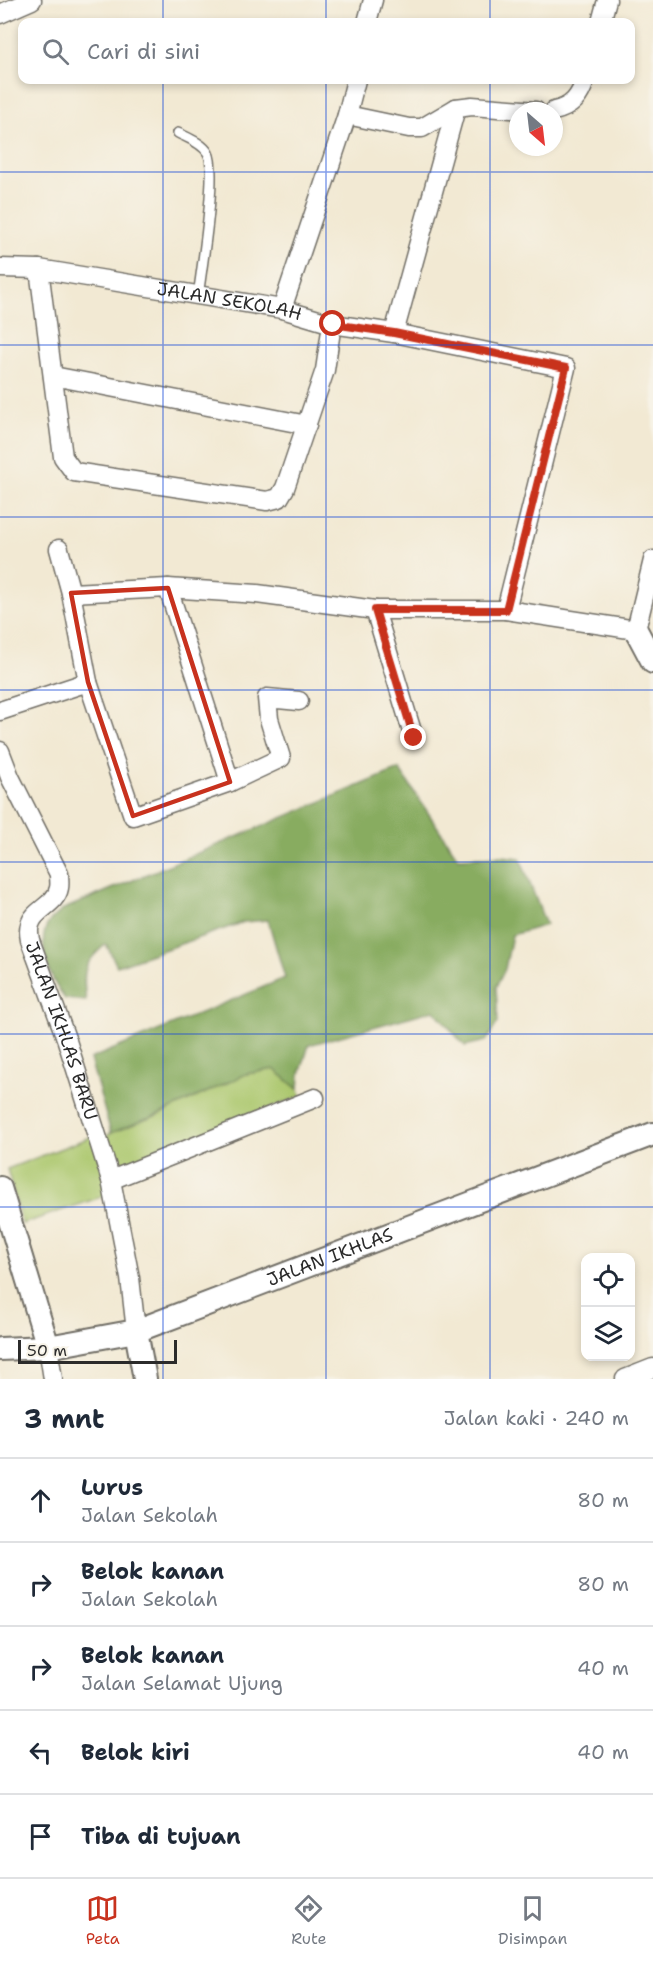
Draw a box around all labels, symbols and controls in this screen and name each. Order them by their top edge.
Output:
search box [18,18,635,84]
icon: search [39,35,72,68]
text: Cari di sini [87,37,200,66]
north arrow [509,102,563,156]
street label: JALAN SEKOLAH [155,277,305,326]
route start [319,310,345,336]
route end [400,724,426,750]
street label: JALAN IKHLAS BARU [20,938,103,1123]
street label: JALAN IKHLAS [264,1222,396,1292]
map controls [581,1253,635,1361]
button: locate [581,1253,635,1307]
button: layers [581,1307,635,1361]
scale bar [18,1337,177,1364]
text: 50 m [27,1340,67,1361]
text: 3 mnt [24,1401,104,1436]
text: Jalan kaki · 240 m [444,1405,629,1431]
text: Lurus [81,1473,143,1502]
icon: ahead [24,1484,57,1517]
text: 80 m [577,1487,629,1513]
text: Jalan Sekolah [81,1502,218,1528]
text: Belok kanan [81,1557,224,1586]
icon: right [24,1568,57,1601]
text: 80 m [577,1571,629,1597]
text: Jalan Sekolah [81,1586,218,1612]
text: Belok kanan [81,1641,224,1670]
icon: right [24,1652,57,1685]
text: 40 m [577,1655,629,1681]
text: Jalan Selamat Ujung [81,1670,283,1696]
icon: left [24,1736,57,1769]
text: Belok kiri [81,1738,190,1767]
text: 40 m [577,1739,629,1765]
icon: arrive [24,1820,57,1853]
text: Tiba di tujuan [81,1822,241,1851]
tab: Peta [86,1892,120,1949]
tab: Rute [291,1892,327,1949]
tab: Disimpan [498,1892,567,1949]

